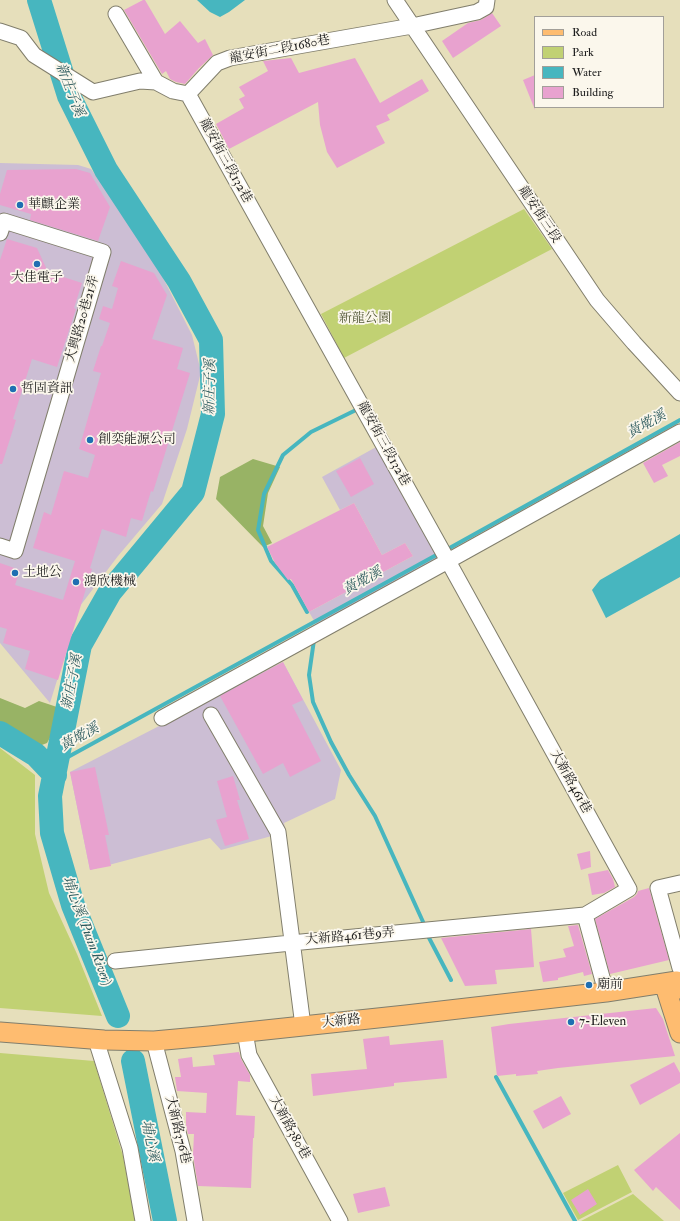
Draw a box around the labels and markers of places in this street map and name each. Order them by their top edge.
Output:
place label: 華麒企業 [28,197,80,213]
marker: 華麒企業 [15,200,25,210]
marker: 大佳電子 [32,259,42,269]
place label: 大佳電子 [11,270,63,286]
place label: 哲固資訊 [21,381,73,397]
marker: 哲固資訊 [8,384,18,394]
place label: 創奕能源公司 [98,432,176,448]
marker: 創奕能源公司 [85,435,95,445]
place label: 土地公 [23,565,62,581]
marker: 土地公 [10,568,20,578]
place label: 鴻欣機械 [84,574,136,590]
marker: 鴻欣機械 [71,577,81,587]
place label: 廟前 [597,977,623,993]
marker: 廟前 [584,980,594,990]
place label: 7-Eleven [579,1014,626,1030]
marker: 7-Eleven [566,1017,576,1027]

